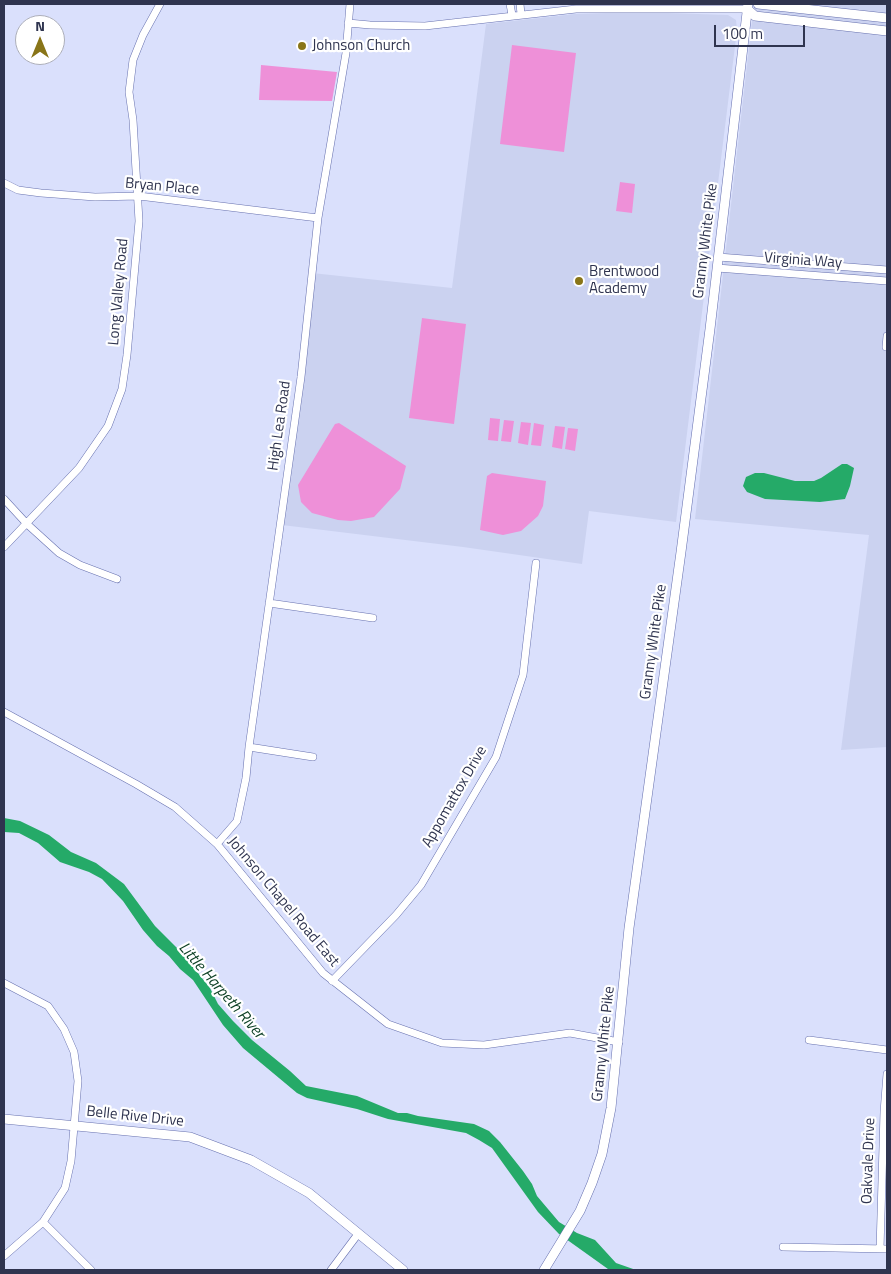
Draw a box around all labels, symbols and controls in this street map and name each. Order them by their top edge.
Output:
north arrow [15,15,65,65]
text: N [35,15,45,36]
scale bar [716,15,807,47]
text: 100 m [722,22,763,45]
place label: Johnson Church [312,37,410,55]
marker: Johnson Church [296,40,308,52]
street label: Bryan Place [124,175,200,199]
street label: Granny White Pike [690,182,722,300]
street label: Long Valley Road [105,238,133,346]
street label: Virginia Way [763,249,843,273]
place label: Brentwood Academy [589,263,659,298]
marker: Brentwood Academy [573,275,585,287]
street label: High Lea Road [265,380,295,472]
street label: Granny White Pike [637,583,671,701]
street label: Appomattox Drive [419,743,491,851]
street label: Johnson Chapel Road East [223,833,343,971]
water label: Little Harpeth River [174,939,268,1043]
street label: Granny White Pike [589,985,619,1103]
street label: Belle Rive Drive [85,1103,185,1131]
street label: Oakvale Drive [858,1118,880,1204]

